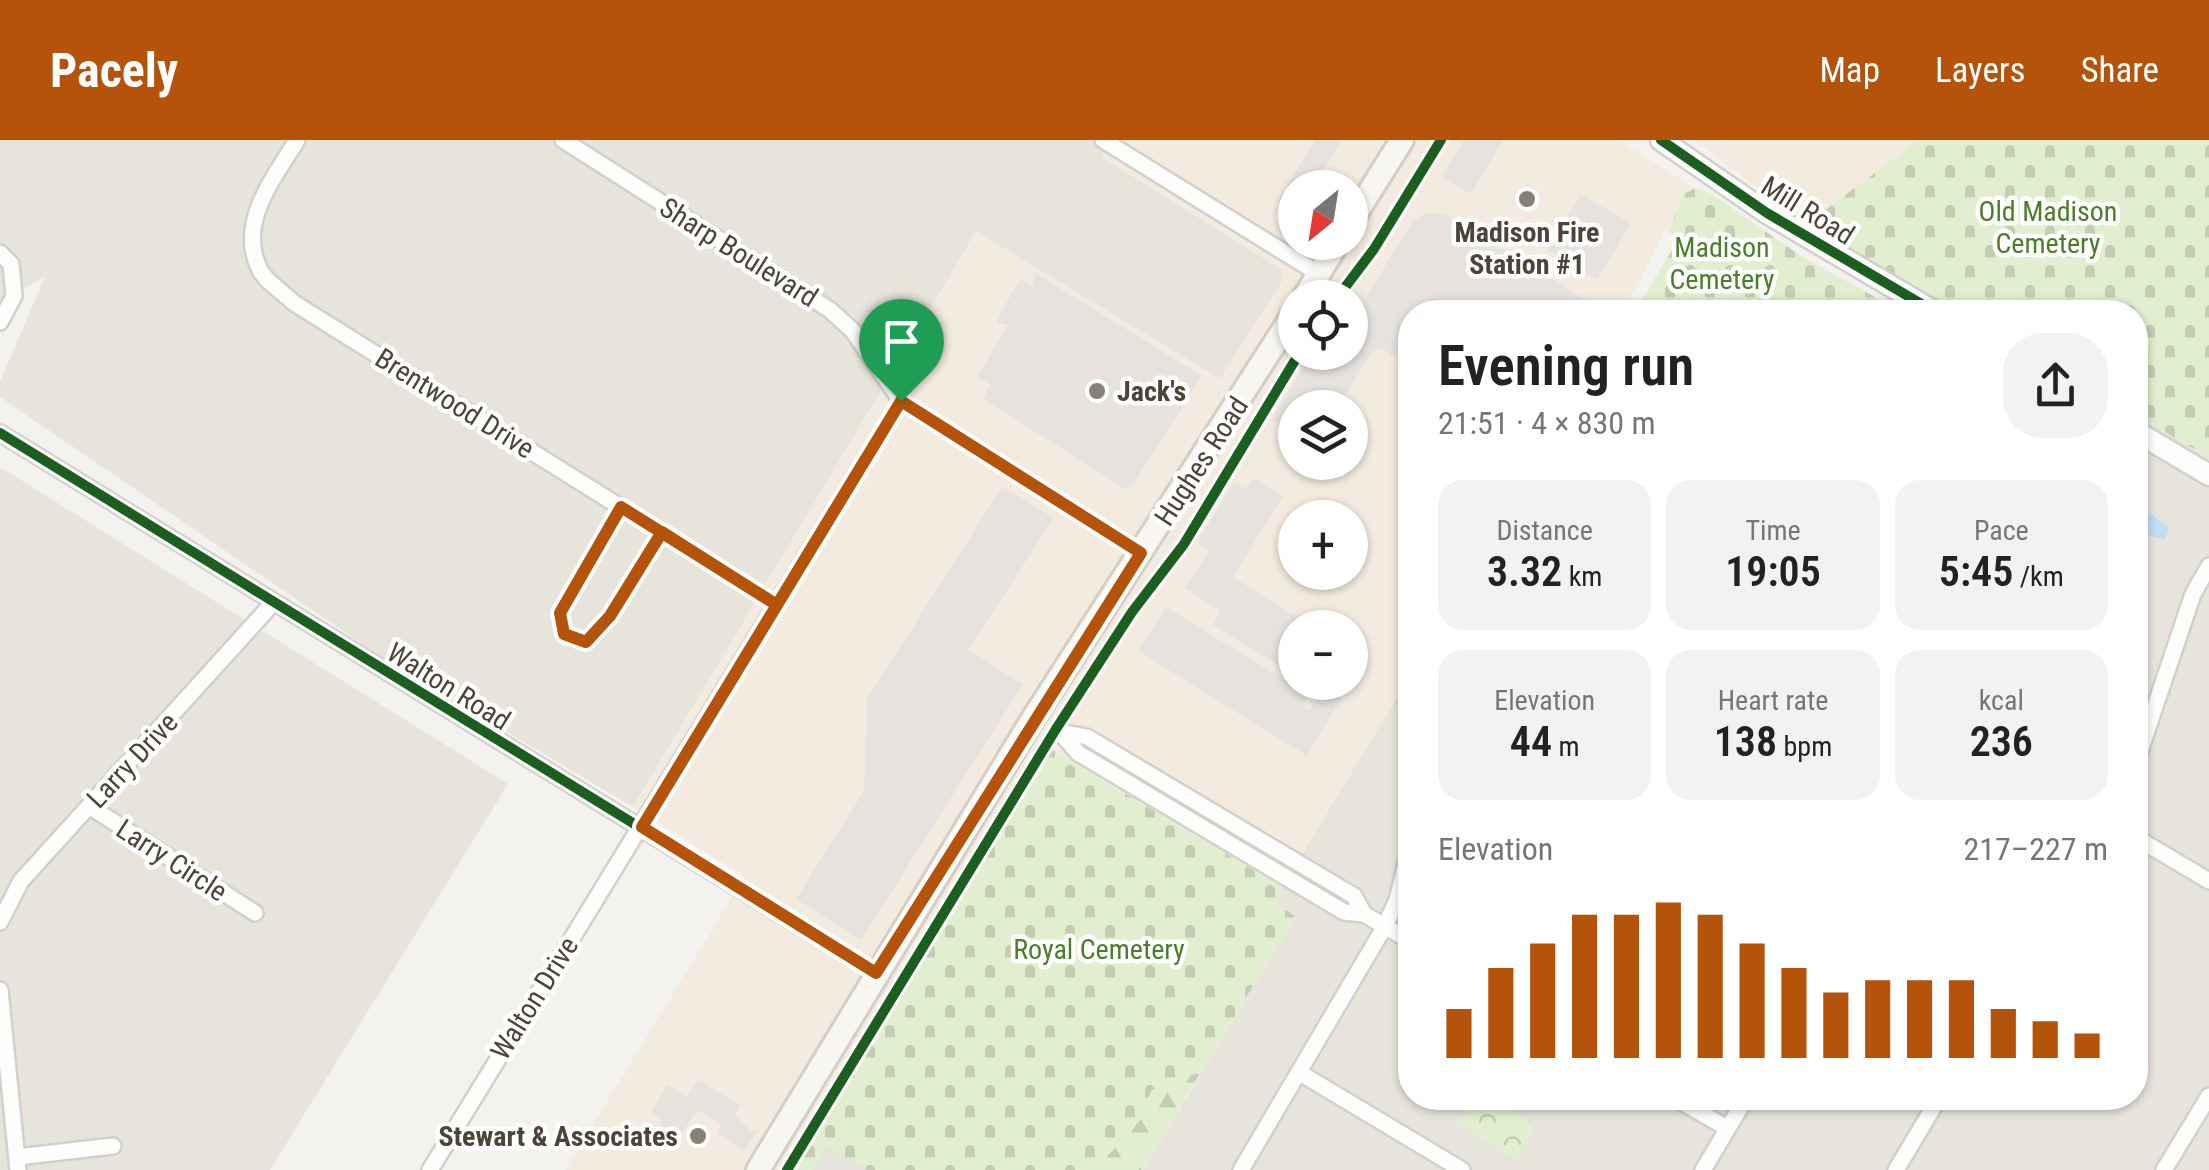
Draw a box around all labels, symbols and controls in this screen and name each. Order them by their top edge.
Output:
text: Pacely [50,42,178,99]
text: Map [1819,50,1880,91]
text: Layers [1935,50,2025,91]
text: Share [2080,50,2159,91]
street label: Mill Road [1755,169,1860,252]
north arrow [1278,170,1368,260]
map controls [1278,170,1368,700]
marker: Madison Fire Station #1 [1516,188,1538,210]
street label: Sharp Boulevard [654,191,824,314]
park label: Old Madison Cemetery [1979,195,2117,260]
place label: Madison Fire Station #1 [1454,216,1600,281]
park label: Madison Cemetery [1669,231,1775,296]
button: locate [1278,280,1368,370]
pin [859,299,944,402]
icon: arrive [874,314,929,369]
button: share [2003,333,2108,438]
text: Evening run [1438,334,1694,398]
street label: Brentwood Drive [369,341,540,465]
place label: Jack's [1117,375,1186,408]
marker: Jack's [1086,380,1108,402]
button: layers [1278,390,1368,480]
street label: Hughes Road [1148,391,1255,532]
text: 21:51 · 4 × 830 m [1438,404,1656,442]
button: + [1278,500,1368,590]
text: Distance [1496,514,1593,547]
text: Time [1745,514,1801,547]
text: Pace [1974,514,2029,547]
text: 3.32 [1487,547,1562,596]
text: 19:05 [1725,547,1821,596]
text: 5:45 [1939,547,2013,596]
text: km [1562,560,1602,593]
text: /km [2013,560,2064,593]
button: − [1278,610,1368,700]
street label: Walton Road [381,636,516,737]
text: Elevation [1494,684,1595,717]
text: Heart rate [1718,684,1828,717]
text: kcal [1979,684,2024,717]
street label: Larry Drive [80,706,185,815]
text: 44 [1510,717,1552,766]
text: 138 [1714,717,1777,766]
text: 236 [1970,717,2033,766]
text: m [1552,730,1580,763]
text: bpm [1777,730,1832,763]
street label: Larry Circle [110,812,233,908]
text: Elevation [1438,830,1553,868]
text: 217–227 m [1963,830,2108,868]
street label: Walton Drive [484,931,585,1066]
park label: Royal Cemetery [1013,933,1185,966]
place label: Stewart & Associates [438,1120,678,1153]
marker: Stewart & Associates [687,1125,709,1147]

